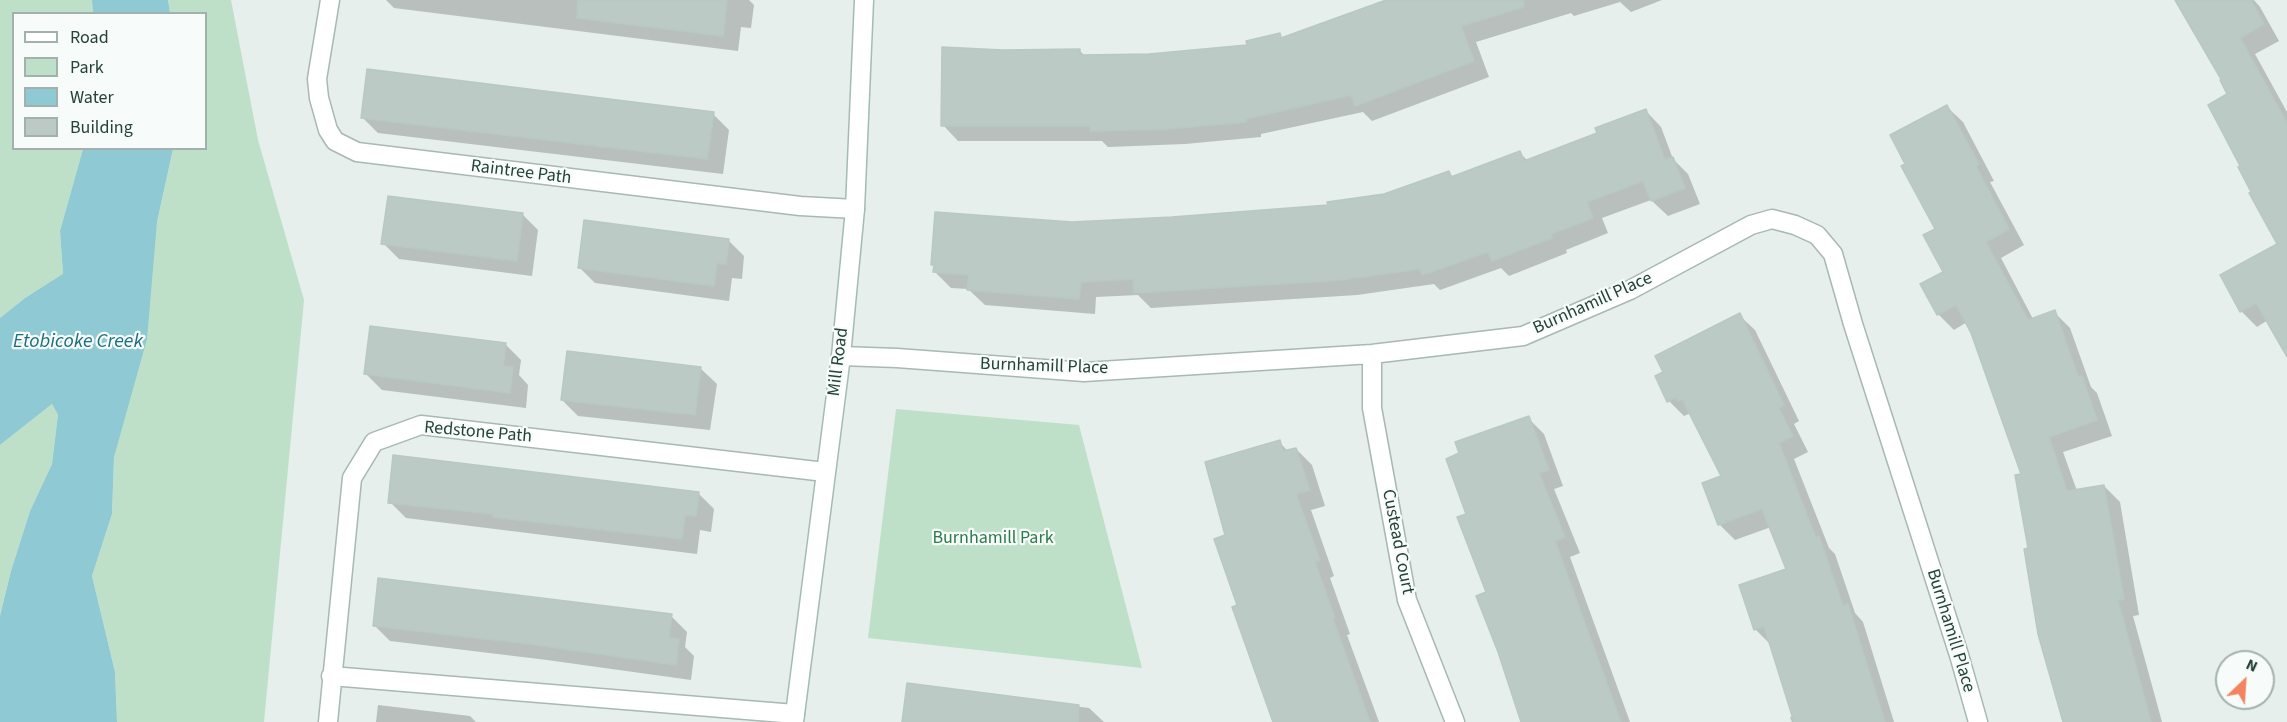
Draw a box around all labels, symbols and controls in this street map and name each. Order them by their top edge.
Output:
legend [12,12,207,150]
text: Road [70,25,109,50]
text: Park [70,55,104,80]
text: Water [70,85,114,110]
text: Building [70,115,133,140]
street label: Raintree Path [469,156,573,190]
street label: Burnhamill Place [1530,268,1656,340]
street label: Mill Road [824,326,854,398]
water label: Etobicoke Creek [13,331,143,355]
street label: Burnhamill Place [980,354,1108,380]
street label: Redstone Path [423,418,533,448]
street label: Custead Court [1376,488,1418,596]
park label: Burnhamill Park [932,528,1054,550]
street label: Burnhamill Place [1921,567,1979,695]
north arrow [2215,650,2275,710]
text: N [2242,653,2261,678]

